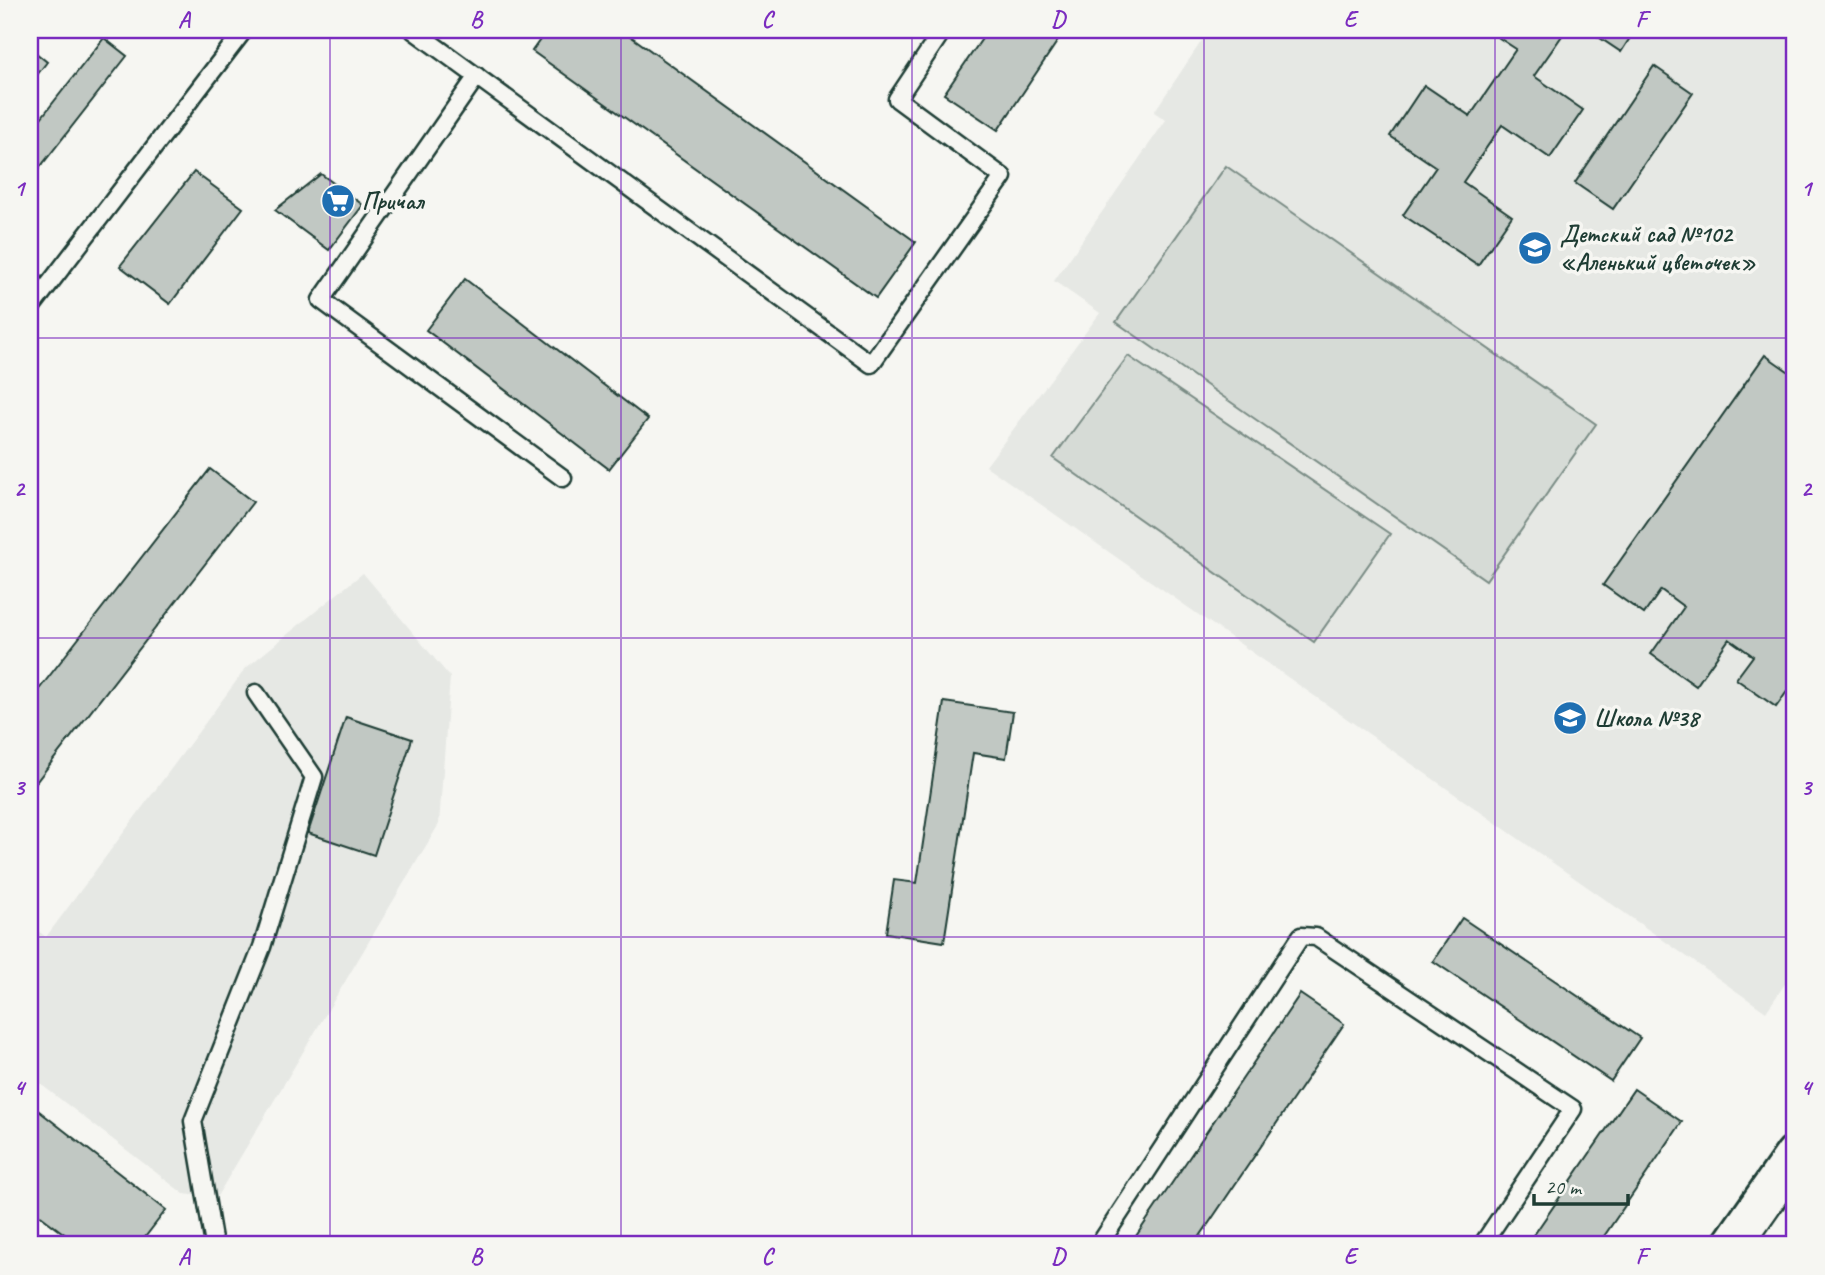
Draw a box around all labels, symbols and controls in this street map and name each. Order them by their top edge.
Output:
text: A [178,5,192,34]
text: B [470,5,484,34]
text: C [762,5,776,34]
text: D [1051,5,1067,34]
text: E [1344,5,1360,34]
text: F [1636,5,1652,34]
text: 1 [14,174,27,203]
text: 1 [1801,174,1814,203]
supermarket icon: Причал [319,182,357,220]
place label: Причал [362,186,426,216]
place label: Детский сад №102 «Аленький цветочек» [1560,219,1756,277]
school or university icon: Детский сад №102 «Аленький цветочек» [1516,229,1554,267]
text: 2 [14,474,27,503]
text: 2 [1801,474,1814,503]
school or university icon: Школа №38 [1551,699,1589,737]
place label: Школа №38 [1594,703,1702,733]
text: 3 [14,773,27,802]
text: 3 [1801,773,1814,802]
text: 4 [14,1073,27,1102]
text: 4 [1801,1073,1814,1102]
scale bar [1534,1163,1629,1207]
text: 20 m [1545,1174,1583,1200]
text: A [178,1242,192,1271]
text: B [470,1242,484,1271]
text: C [762,1242,776,1271]
text: D [1051,1242,1067,1271]
text: E [1344,1242,1360,1271]
text: F [1636,1242,1652,1271]

